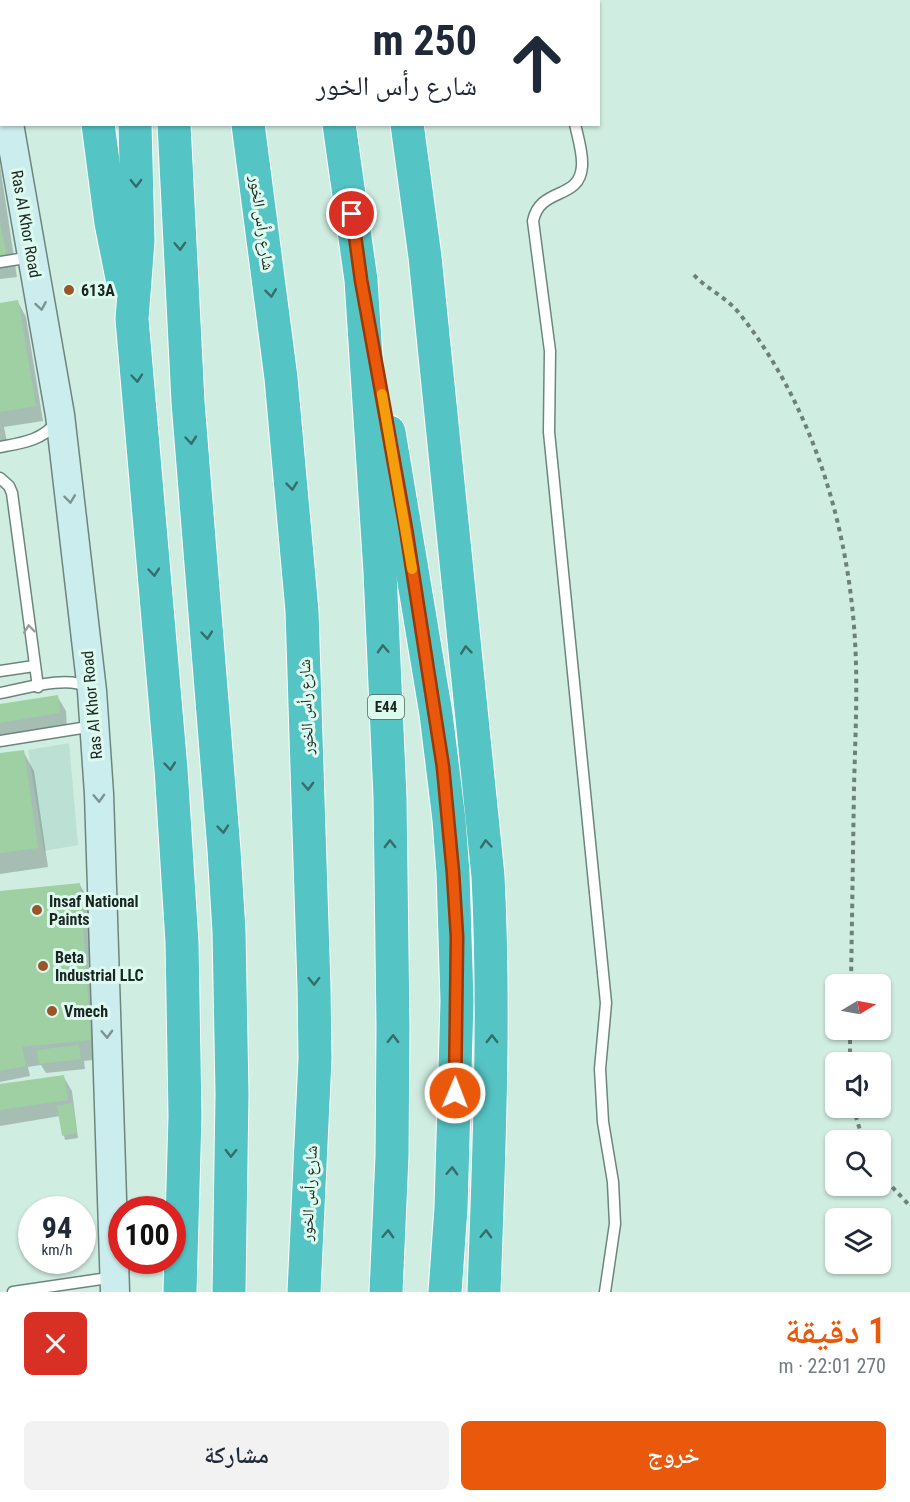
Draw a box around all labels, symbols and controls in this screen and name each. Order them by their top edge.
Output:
text: 250 m [372,16,477,65]
icon: ahead [498,24,576,102]
text: شارع رأس الخور [316,70,477,102]
street label: Ras Al Khor Road [7,169,45,279]
street label: شارع رأس الخور [245,173,278,272]
one-way arrow [130,178,143,187]
pin [326,188,377,239]
icon: arrive [335,197,368,230]
one-way arrow [174,241,186,250]
place label: 613A [81,281,115,300]
marker: 613A [62,283,76,297]
one-way arrow [264,288,277,297]
one-way arrow [34,301,47,311]
one-way arrow [130,373,143,382]
one-way arrow [184,436,197,445]
one-way arrow [285,482,298,491]
one-way arrow [63,494,75,504]
one-way arrow [147,567,160,576]
one-way arrow [24,624,36,634]
one-way arrow [200,630,213,639]
one-way arrow [377,644,390,653]
one-way arrow [460,645,473,654]
street label: Ras Al Khor Road [78,650,106,760]
street label: شارع رأس الخور [295,659,318,756]
road number: E44 [368,695,404,719]
one-way arrow [163,762,176,771]
one-way arrow [302,781,315,790]
one-way arrow [92,793,105,802]
one-way arrow [216,825,229,834]
one-way arrow [384,839,397,848]
one-way arrow [479,839,492,848]
place label: Insaf National Paints [49,892,139,929]
marker: Insaf National Paints [30,903,44,917]
place label: Beta Industrial LLC [55,948,144,985]
marker: Beta Industrial LLC [36,959,50,973]
north arrow [825,974,891,1040]
map controls [825,974,891,1274]
one-way arrow [308,976,320,985]
place label: Vmech [64,1002,108,1021]
marker: Vmech [45,1004,59,1018]
one-way arrow [100,1030,113,1039]
one-way arrow [387,1034,399,1043]
one-way arrow [486,1034,498,1043]
button: sound [825,1052,891,1118]
position arrow [423,1061,487,1125]
button: search [825,1130,891,1196]
street label: شارع رأس الخور [297,1145,322,1242]
one-way arrow [225,1148,238,1157]
one-way arrow [446,1166,459,1175]
speed limit sign: 100 [108,1196,186,1274]
button: layers [825,1208,891,1274]
text: 94 [42,1210,72,1245]
one-way arrow [382,1229,395,1238]
one-way arrow [480,1229,493,1238]
text: km/h [42,1241,72,1259]
text: 1 دقيقة [785,1310,886,1352]
button: close [24,1312,87,1375]
text: 270 m · 22:01 [779,1354,886,1378]
button: مشاركة [24,1421,449,1490]
button: خروج [461,1421,886,1490]

